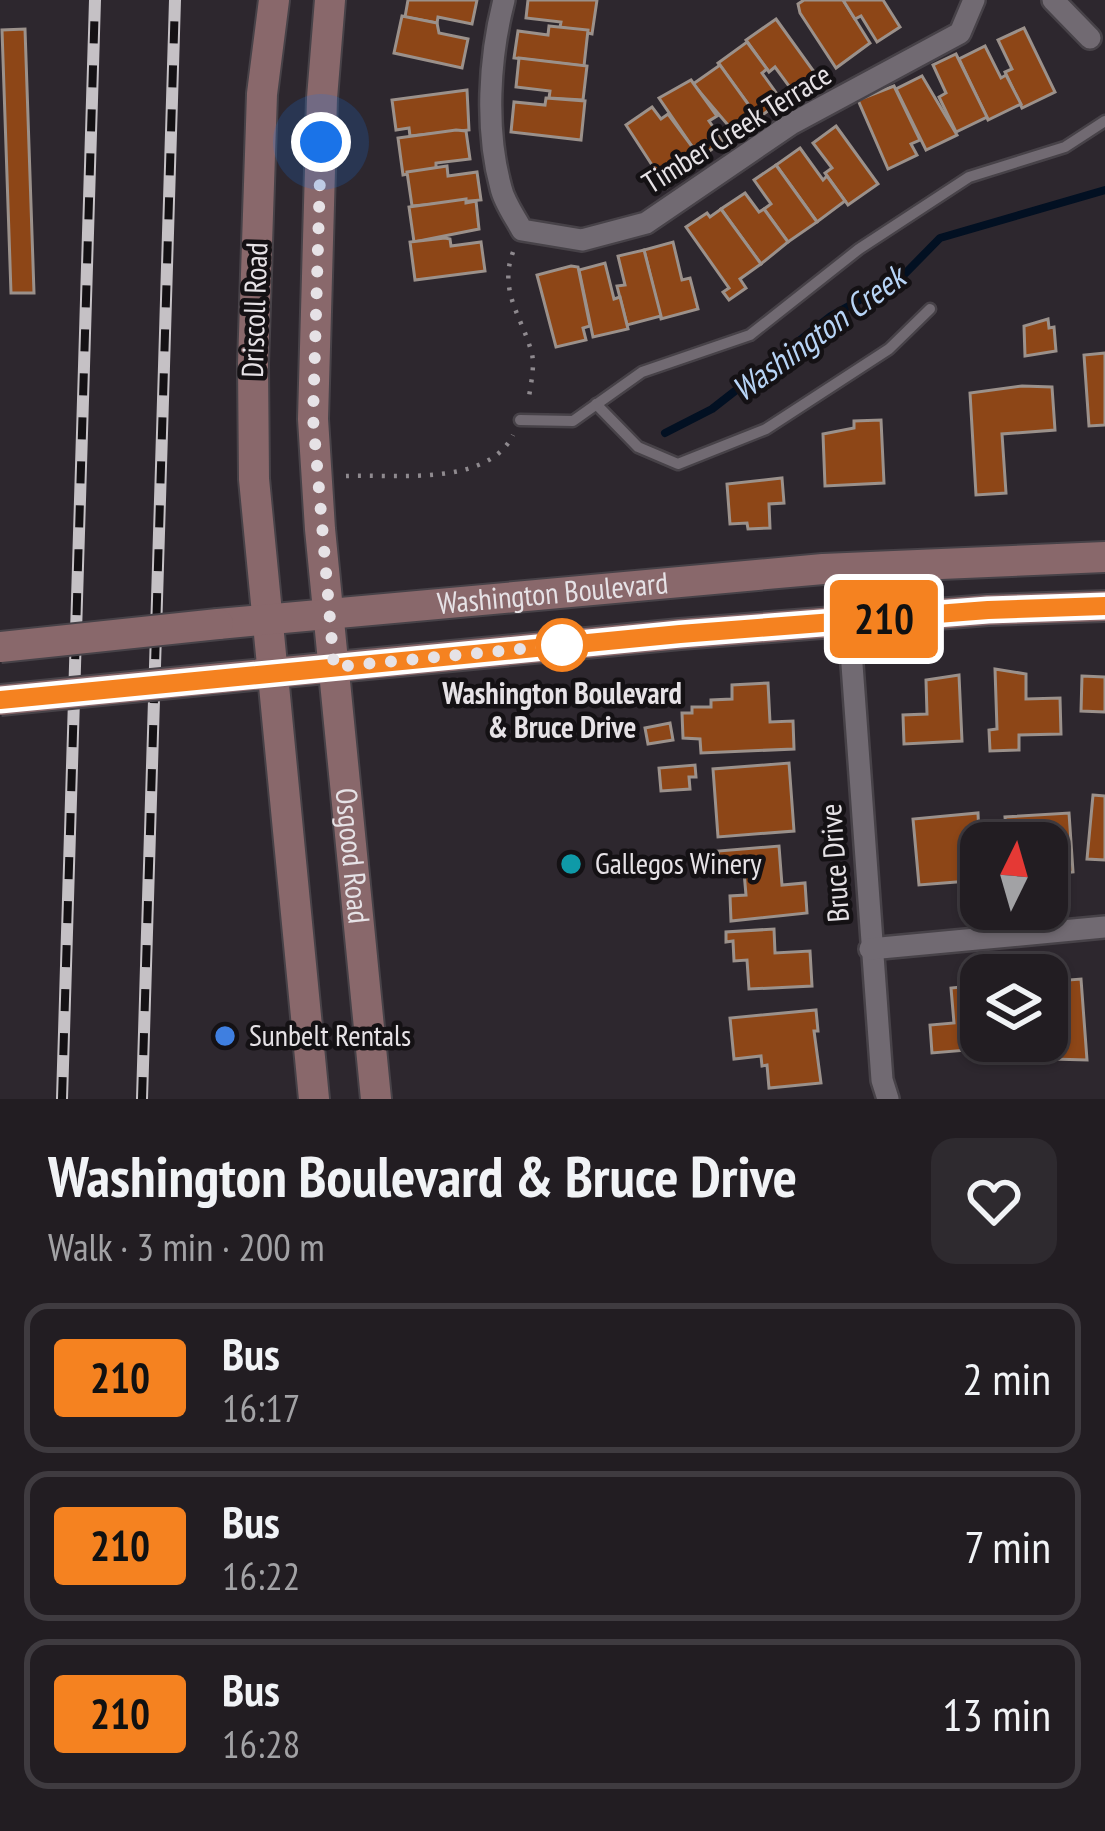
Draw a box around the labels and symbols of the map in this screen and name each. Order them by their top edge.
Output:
street label: Timber Creek Terrace [634,54,838,201]
your location [291,112,351,172]
street label: Driscoll Road [232,242,275,378]
water label: Washington Creek [723,253,916,410]
street label: Washington Boulevard [435,562,670,622]
line badge: 210 [815,580,953,658]
marker: Washington Boulevard & Bruce Drive [537,620,587,670]
place label: Washington Boulevard & Bruce Drive [441,673,682,746]
street label: Osgood Road [328,786,380,925]
street label: Bruce Drive [810,802,857,924]
north arrow [960,822,1068,930]
place label: Gallegos Winery [595,843,762,882]
marker: Gallegos Winery [558,851,584,877]
place label: Sunbelt Rentals [249,1015,411,1054]
marker: Sunbelt Rentals [212,1023,238,1049]

